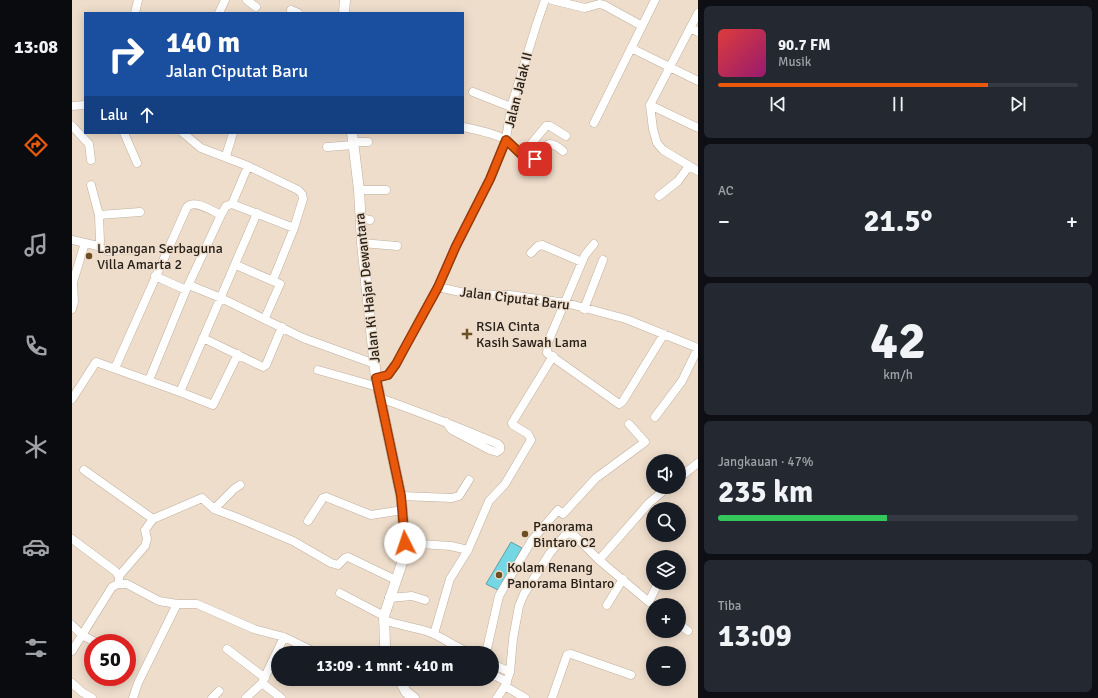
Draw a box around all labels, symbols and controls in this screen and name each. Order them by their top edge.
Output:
text: 140 m [166,26,240,60]
icon: right [100,28,152,80]
text: 13:08 [14,36,58,58]
text: 90.7 FM [778,36,830,54]
street label: Jalan Jalak II [501,50,536,130]
text: Musik [778,54,811,70]
text: Jalan Ciputat Baru [166,60,308,82]
icon: previous [767,93,789,115]
icon: pause [887,93,909,115]
icon: next [1007,93,1029,115]
icon: ahead [136,104,158,126]
text: Lalu [100,106,128,124]
icon: directions [22,131,50,159]
pin [518,142,552,176]
icon: arrive [524,148,546,170]
text: AC [718,183,734,199]
text: 21.5° [863,203,933,240]
text: − [718,208,730,235]
text: + [1066,208,1078,235]
street label: Jalan Ki Hajar Dewantara [351,212,384,364]
icon: music [22,231,50,259]
place label: Lapangan Serbaguna Villa Amarta 2 [97,240,223,273]
marker: Lapangan Serbaguna Villa Amarta 2 [84,251,94,261]
street label: Jalan Ciputat Baru [459,283,571,314]
text: 42 [870,309,926,373]
place label: RSIA Cinta Kasih Sawah Lama [476,318,587,351]
marker: RSIA Cinta Kasih Sawah Lama [461,328,473,340]
icon: phone [22,332,50,360]
text: km/h [883,367,913,383]
icon: climate [22,433,50,461]
map controls [646,454,686,686]
button: sound [646,454,686,494]
text: Jangkauan · 47% [718,454,813,470]
text: 235 km [718,474,813,511]
button: search [646,502,686,542]
place label: Panorama Bintaro C2 [533,518,596,551]
position arrow [384,522,426,564]
marker: Panorama Bintaro C2 [520,529,530,539]
icon: car [22,533,50,561]
button: layers [646,550,686,590]
place label: Kolam Renang Panorama Bintaro [507,559,614,592]
marker: Kolam Renang Panorama Bintaro [494,570,504,580]
button: + [646,598,686,638]
text: Tiba [718,598,741,614]
text: 13:09 [718,618,792,655]
icon: filters [22,634,50,662]
speed limit sign: 50 [84,634,136,686]
button: − [646,646,686,686]
text: 13:09 · 1 mnt · 410 m [317,657,453,675]

